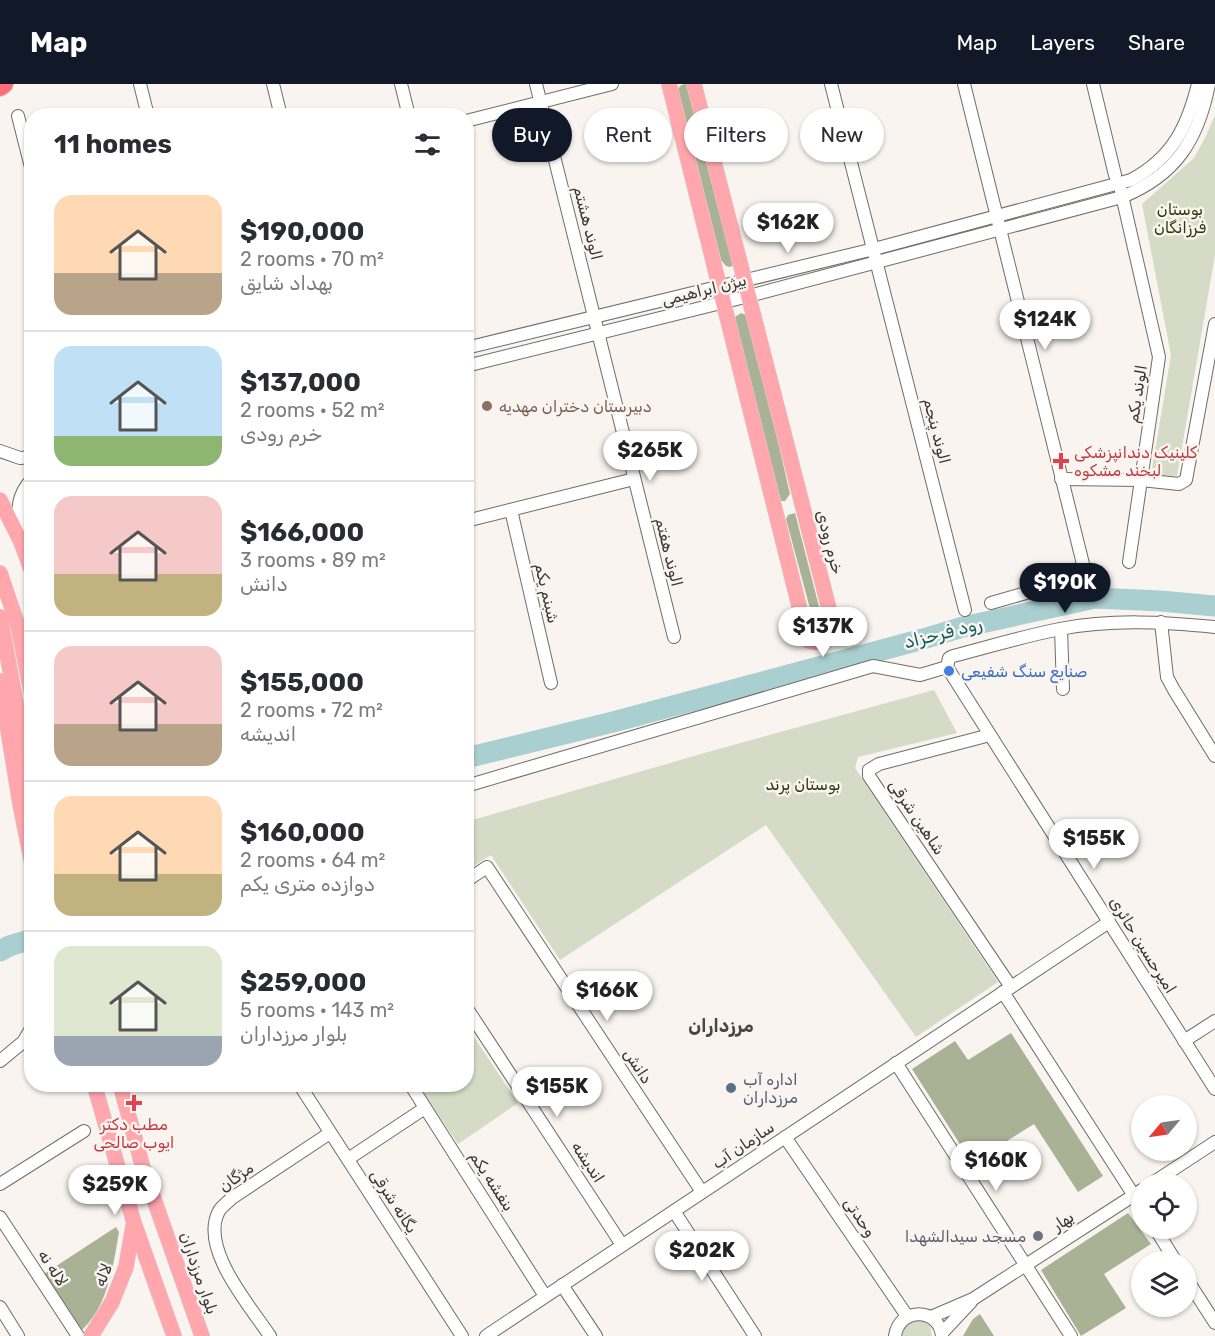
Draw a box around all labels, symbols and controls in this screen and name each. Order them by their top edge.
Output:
text: Map [30,26,87,59]
text: Map [956,30,997,55]
text: Layers [1030,30,1095,55]
text: Share [1128,30,1185,55]
chip: Buy [492,108,572,162]
chip: Rent [584,108,672,162]
chip: Filters [684,108,788,162]
chip: New [800,108,884,162]
icon: filters [411,128,444,161]
text: 11 homes [54,129,172,160]
street label: الوند هشتم [569,184,606,262]
park label: بوستان فرزانگان [1154,200,1207,238]
pin: $162K [746,203,830,254]
text: $162K [757,210,819,234]
text: $190,000 [240,216,365,247]
icon: home [102,219,174,291]
text: 2 rooms · 70 m² [240,247,384,271]
street label: بیژن ابراهیمی [660,270,749,311]
text: بهداد شایق [240,271,333,295]
pin: $124K [1003,300,1087,351]
text: $124K [1013,307,1077,331]
street label: الوند یکم [1123,364,1152,425]
text: $137,000 [240,367,361,398]
icon: home [102,370,174,442]
street label: الوند پنجم [919,396,954,466]
place label: دبیرستان دختران مهدیه [499,397,652,417]
text: 2 rooms · 52 m² [240,398,385,422]
marker: دبیرستان دختران مهدیه [480,399,494,413]
text: خرم رودی [240,422,322,446]
pin: $265K [608,431,692,482]
text: $265K [617,438,683,462]
place label: کلینیک دندانپزشکی لبخند مشکوه [1074,443,1198,481]
marker: کلینیک دندانپزشکی لبخند مشکوه [1052,452,1070,470]
street label: خرم رودی [811,508,848,576]
street label: الوند هفتم [650,516,687,589]
text: $166,000 [240,517,364,548]
icon: home [102,520,174,592]
text: 3 rooms · 89 m² [240,548,386,572]
street label: شبنم یکم [530,561,563,625]
pin: $190K [1023,563,1107,614]
text: $190K [1034,570,1096,594]
text: دانش [240,572,288,596]
pin: $137K [781,607,865,658]
water label: رود فرحزاد [902,613,985,653]
text: $137K [792,614,854,638]
place label: صنایع سنگ شفیعی [961,662,1087,683]
marker: صنایع سنگ شفیعی [942,664,956,678]
text: $155,000 [240,667,364,698]
icon: home [102,670,174,742]
text: 2 rooms · 72 m² [240,698,383,722]
text: اندیشه [240,722,296,746]
park label: بوستان پرند [766,775,840,795]
street label: شاهین شرقی [884,776,949,859]
text: $160,000 [240,817,365,848]
pin: $155K [1052,819,1136,870]
icon: home [102,820,174,892]
text: $155K [1063,826,1125,850]
text: 2 rooms · 64 m² [240,848,385,872]
text: دوازده متری یکم [240,872,375,896]
street label: امیرحسین حائری [1105,893,1180,997]
text: $259,000 [240,967,366,998]
icon: home [102,970,174,1042]
pin: $166K [565,971,649,1022]
text: $166K [576,978,638,1002]
text: 5 rooms · 143 m² [240,998,394,1022]
district label: مرزداران [688,1015,754,1037]
text: بلوار مرزداران [240,1022,347,1046]
street label: دانش [620,1045,656,1087]
pin: $155K [515,1067,599,1118]
place label: اداره آب مرزداران [743,1070,798,1108]
text: $155K [526,1074,588,1098]
marker: اداره آب مرزداران [724,1081,738,1095]
marker: مطب دکتر ایوب صالحی [125,1094,143,1112]
north arrow [1131,1095,1197,1161]
map controls [1131,1095,1197,1317]
place label: مطب دکتر ایوب صالحی [93,1115,175,1153]
street label: سازمان آب [708,1117,778,1174]
street label: اندیشه [568,1138,608,1186]
pin: $160K [954,1141,1038,1192]
street label: بنفشه یکم [465,1148,518,1215]
text: $160K [964,1148,1028,1172]
street label: مژگان [215,1158,258,1197]
pin: $259K [73,1165,157,1216]
street label: یگانه شرقی [366,1166,422,1237]
text: $259K [82,1172,148,1196]
button: locate [1131,1173,1197,1239]
street label: وحدتی [839,1194,880,1241]
street label: بهار [1048,1207,1078,1236]
place label: مسجد سیدالشهدا [905,1227,1026,1247]
street label: بلوار مرزداران [175,1229,222,1317]
marker: مسجد سیدالشهدا [1031,1229,1045,1243]
pin: $202K [660,1231,744,1282]
text: $202K [669,1238,735,1262]
street label: لاله نه [34,1246,72,1290]
button: layers [1131,1251,1197,1317]
street label: لاله [90,1261,116,1289]

